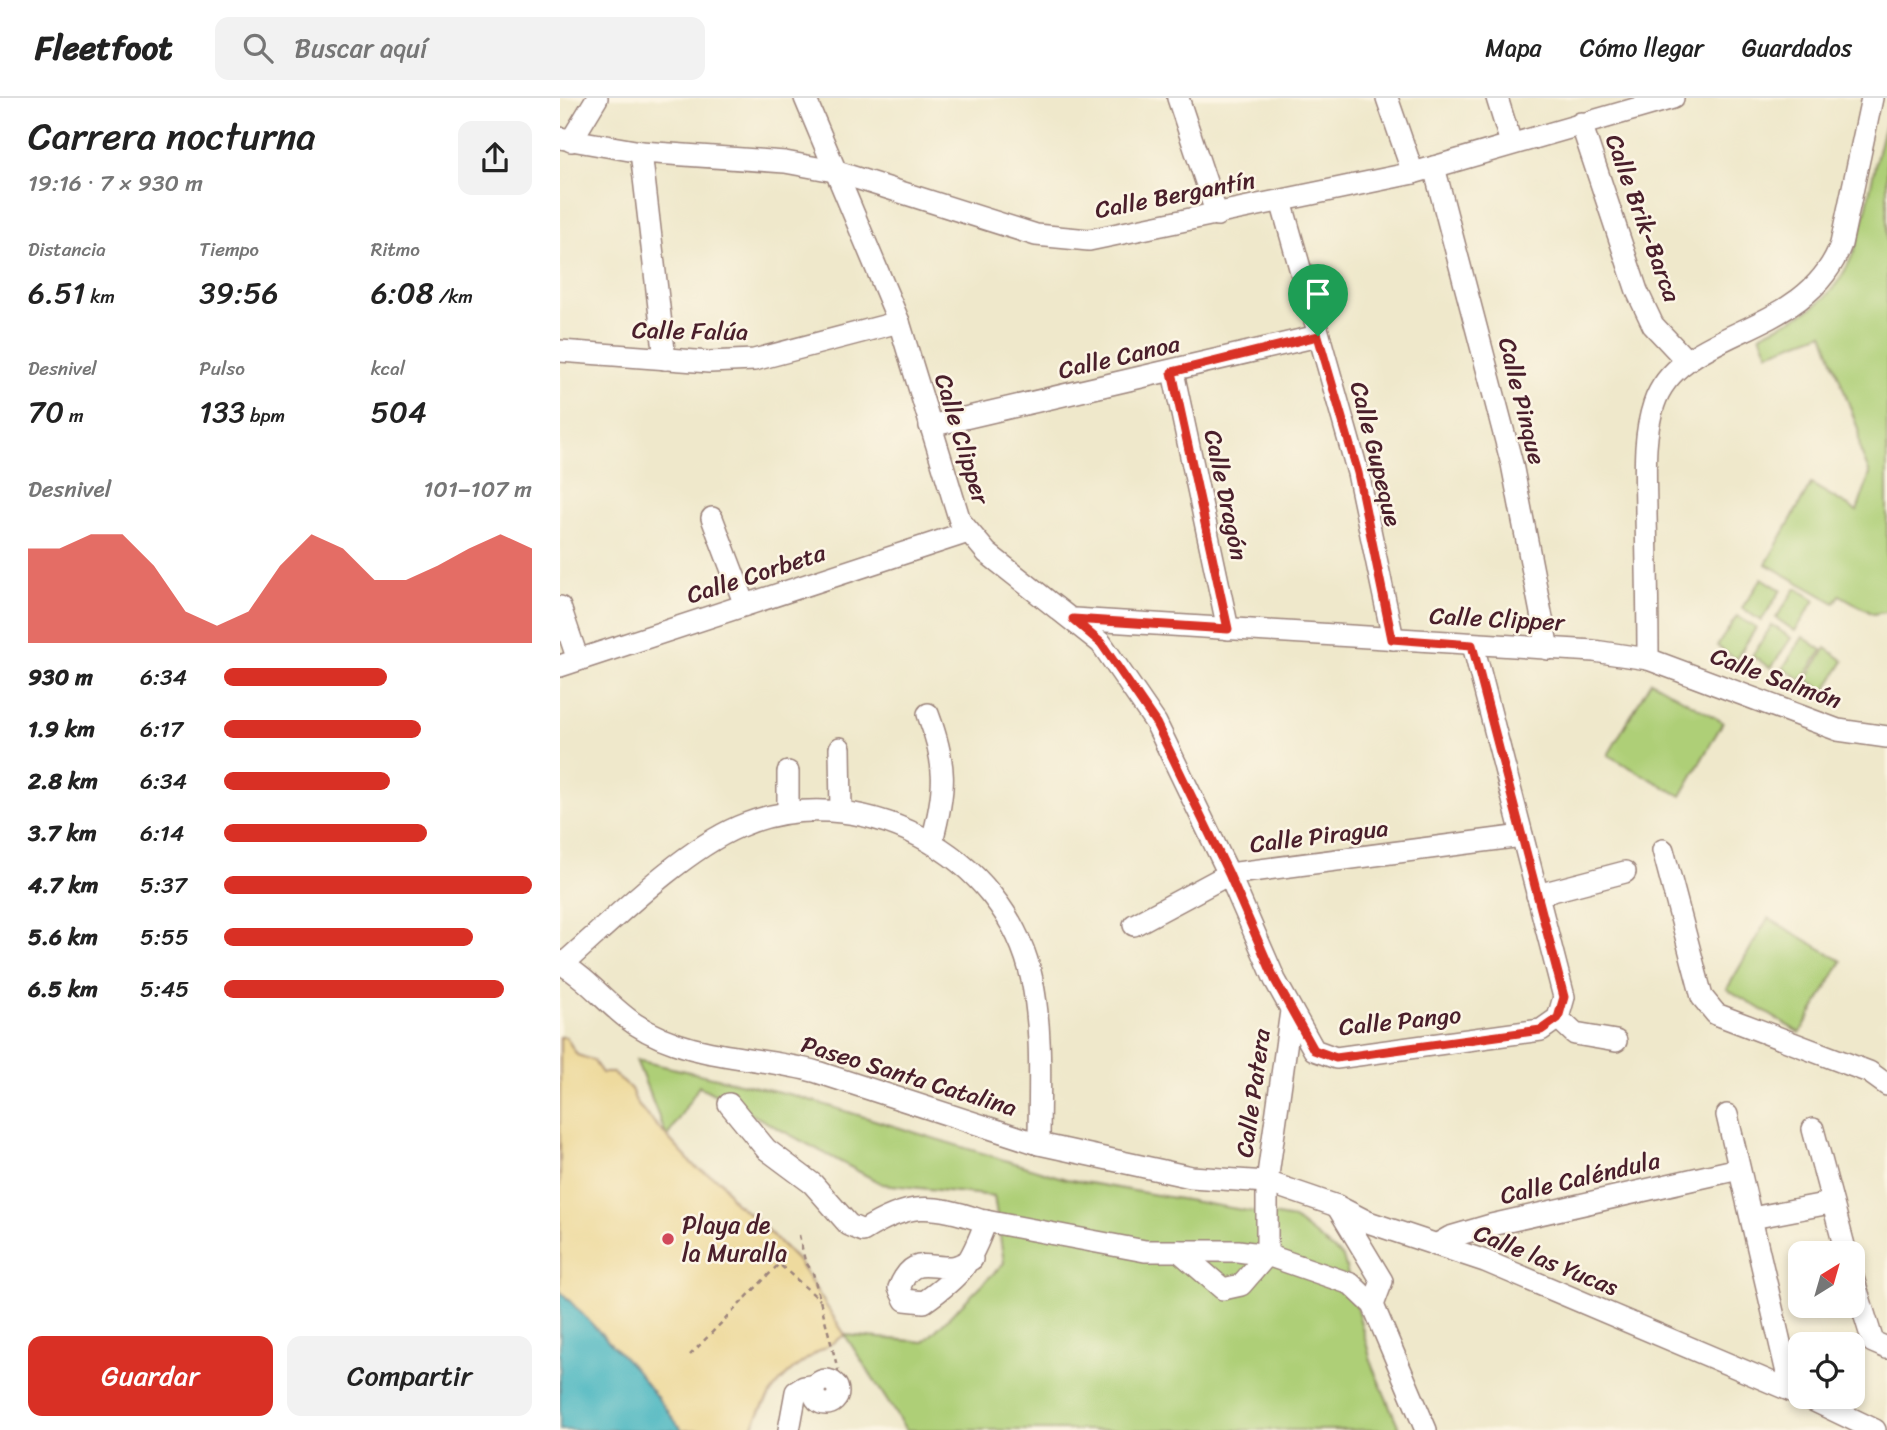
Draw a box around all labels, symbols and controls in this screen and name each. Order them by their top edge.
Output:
search box [215,17,705,80]
text: Fleetfoot [35,19,173,77]
text: Buscar aquí [295,25,427,71]
text: Mapa [1485,27,1542,69]
text: Cómo llegar [1580,27,1704,69]
text: Guardados [1742,27,1852,69]
icon: search [239,29,277,67]
text: Carrera nocturna [28,103,316,170]
button: share [458,121,532,195]
street label: Calle Brik-Barca [1593,128,1693,309]
street label: Calle Bergantín [1091,159,1259,231]
text: 19:16 · 7 × 930 m [28,163,203,204]
text: Distancia [28,233,106,266]
text: Tiempo [199,233,259,266]
text: Ritmo [371,233,420,266]
pin [1288,264,1348,336]
text: 6.51 [28,266,85,320]
text: 39:56 [199,266,279,320]
text: 6:08 [371,266,434,320]
icon: arrive [1299,275,1337,313]
text: km [85,280,115,313]
text: /km [434,280,473,313]
street label: Calle Falúa [632,309,748,353]
street label: Calle Canoa [1054,322,1185,391]
street label: Calle Pinque [1486,333,1558,469]
text: Desnivel [28,352,97,385]
text: Pulso [199,352,245,385]
text: kcal [371,352,405,385]
street label: Calle Clipper [922,368,1002,511]
street label: Calle Gupeque [1338,377,1414,531]
text: 70 [28,385,64,439]
text: 133 [199,385,245,439]
text: 504 [371,385,427,439]
text: m [64,399,84,432]
text: bpm [245,399,285,432]
street label: Calle Dragón [1192,426,1260,564]
text: Desnivel [28,469,111,510]
text: 101–107 m [424,469,532,510]
street label: Calle Corbeta [681,531,832,616]
street label: Calle Clipper [1428,594,1567,644]
street label: Calle Salmón [1705,635,1848,721]
text: 930 m [28,657,93,698]
text: 6:34 [140,657,187,698]
text: 1.9 km [28,709,95,750]
text: 6:17 [140,709,183,750]
text: 2.8 km [28,761,98,802]
text: 6:34 [140,761,187,802]
street label: Calle Piragua [1247,807,1391,865]
text: 3.7 km [28,813,97,854]
text: 6:14 [140,813,184,854]
text: 4.7 km [28,865,98,906]
text: 5:37 [140,865,187,906]
text: 5.6 km [28,917,98,958]
text: 5:55 [140,917,189,958]
text: 6.5 km [28,969,98,1010]
text: 5:45 [140,969,189,1010]
street label: Calle Pango [1337,994,1463,1048]
street label: Paseo Santa Catalina [796,1023,1022,1129]
street label: Calle Patera [1223,1025,1283,1160]
street label: Calle Caléndula [1496,1139,1665,1217]
place label: Playa de la Muralla [682,1204,787,1274]
street label: Calle las Yucas [1467,1212,1625,1308]
marker: Playa de la Muralla [660,1231,676,1247]
north arrow [1788,1241,1866,1318]
map controls [1788,1241,1865,1409]
button: locate [1788,1332,1865,1409]
button: Guardar [28,1336,273,1416]
button: Compartir [287,1336,532,1416]

